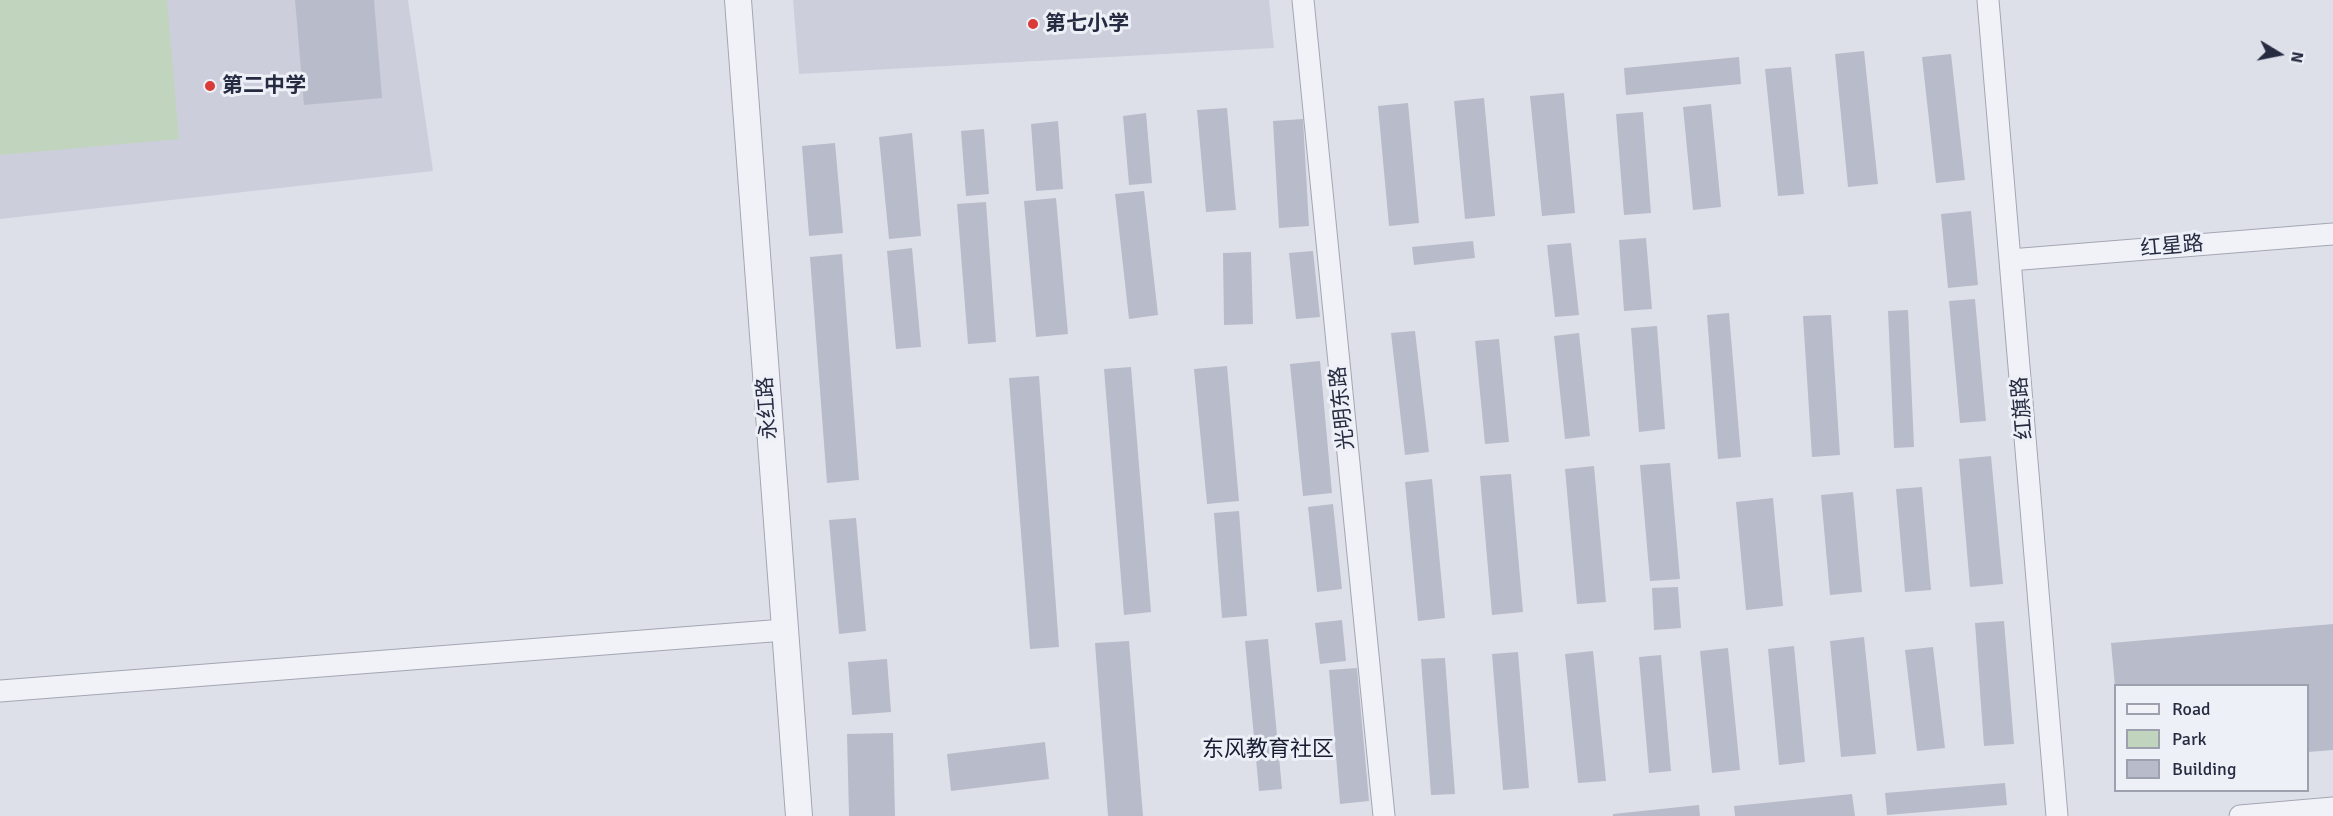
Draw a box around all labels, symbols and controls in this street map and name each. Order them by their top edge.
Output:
place label: 第七小学 [1045,11,1129,37]
marker: 第七小学 [1026,17,1040,31]
north arrow [2249,24,2309,84]
text: N [2286,50,2308,64]
place label: 第二中学 [222,73,306,99]
marker: 第二中学 [203,79,217,93]
street label: 红星路 [2140,232,2204,262]
street label: 光明东路 [1326,365,1360,451]
street label: 永红路 [753,376,783,440]
street label: 红旗路 [2008,376,2038,440]
legend [2114,684,2309,792]
text: Road [2172,698,2211,720]
text: Park [2172,728,2207,750]
district label: 东风教育社区 [1202,737,1334,763]
text: Building [2172,758,2236,780]

